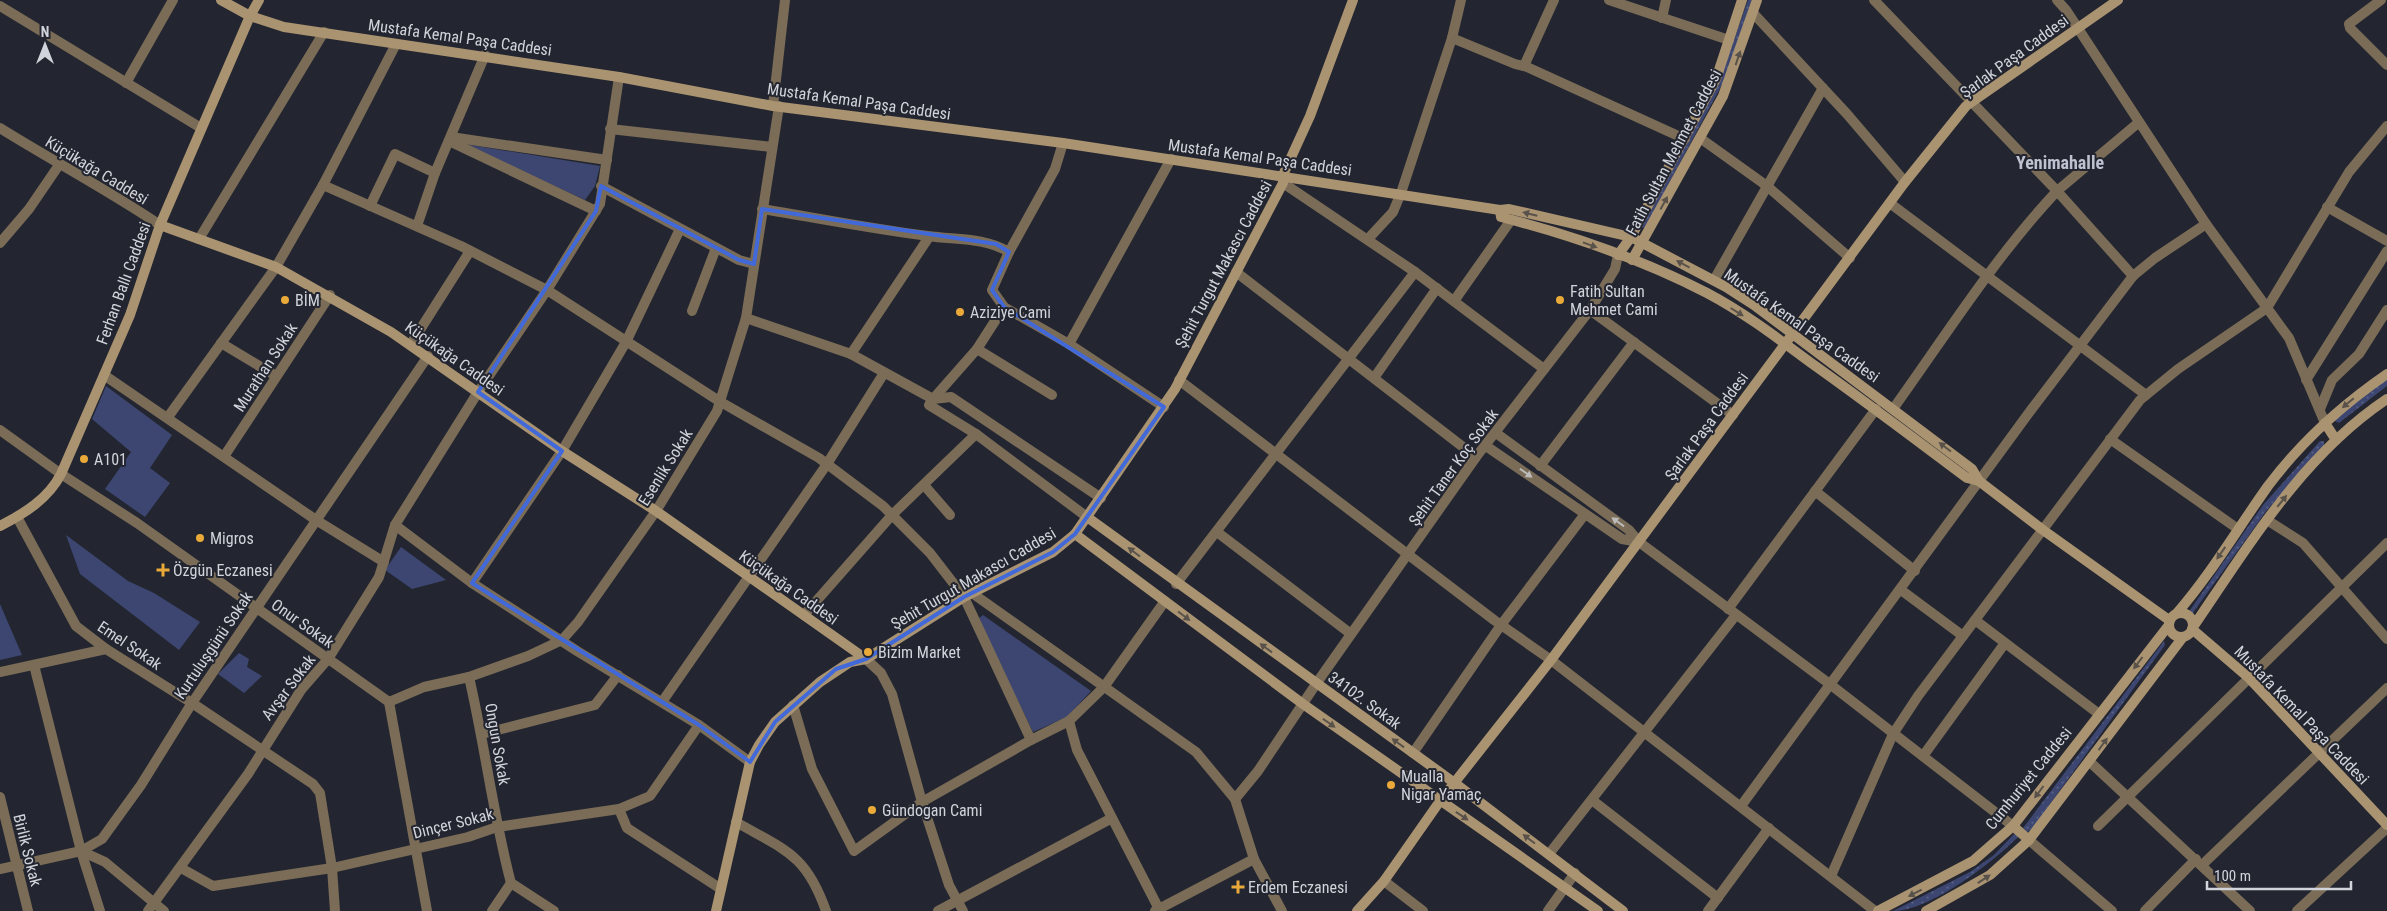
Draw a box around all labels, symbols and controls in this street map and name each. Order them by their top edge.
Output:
street label: Şarlak Paşa Caddesi [1956,11,2072,102]
street label: Mustafa Kemal Paşa Caddesi [367,15,553,60]
north arrow [20,20,70,70]
text: N [41,24,49,40]
one-way arrow [1734,50,1742,65]
street label: Fatih Sultan Mehmet Caddesi [1622,66,1725,238]
street label: Mustafa Kemal Paşa Caddesi [766,79,952,124]
street label: Küçükağa Caddesi [42,132,152,209]
street label: Mustafa Kemal Paşa Caddesi [1167,135,1353,180]
district label: Yenimahalle [2016,152,2104,173]
street label: Şehit Turgut Makascı Caddesi [1171,177,1276,351]
one-way arrow [1660,196,1669,209]
one-way arrow [1522,210,1537,218]
street label: Ferhan Ballı Caddesi [92,219,154,347]
one-way arrow [1583,241,1598,249]
one-way arrow [1676,259,1690,268]
street label: Mustafa Kemal Paşa Caddesi [1720,265,1883,386]
place label: Fatih Sultan Mehmet Cami [1570,282,1658,319]
place label: BİM [295,291,320,310]
marker: BİM [279,294,291,306]
marker: Fatih Sultan Mehmet Cami [1554,294,1566,306]
place label: Aziziye Cami [970,303,1051,322]
marker: Aziziye Cami [954,306,966,318]
one-way arrow [1731,308,1744,317]
street label: Küçükağa Caddesi [402,317,508,400]
street label: Murathan Sokak [230,319,302,415]
street label: Şarlak Paşa Caddesi [1661,368,1752,484]
one-way arrow [2342,397,2354,409]
street label: Şehit Taner Koç Sokak [1405,404,1503,530]
street label: Esenlik Sokak [634,425,697,509]
one-way arrow [1939,442,1952,453]
place label: A101 [94,450,127,469]
marker: A101 [78,453,90,465]
one-way arrow [1519,468,1533,478]
one-way arrow [2276,495,2287,508]
one-way arrow [1611,517,1625,527]
street label: Şehit Turgut Makascı Caddesi [887,523,1059,633]
place label: Migros [210,529,254,548]
marker: Migros [194,532,206,544]
street label: Küçükağa Caddesi [736,546,842,629]
one-way arrow [1128,547,1141,558]
one-way arrow [2216,547,2226,560]
place label: Özgün Eczanesi [173,561,273,580]
marker: Özgün Eczanesi [157,564,169,576]
street label: Kurtuluşgünü Sokak [170,587,257,703]
street label: Onur Sokak [268,595,338,652]
one-way arrow [1177,610,1190,621]
street label: Emel Sokak [94,617,166,674]
street label: Mustafa Kemal Paşa Caddesi [2230,642,2373,789]
place label: Bizim Market [878,643,961,662]
one-way arrow [1259,643,1273,653]
marker: Bizim Market [862,646,874,658]
street label: Avşar Sokak [257,650,320,724]
one-way arrow [2132,656,2143,669]
street label: 34102. Sokak [1324,668,1406,734]
street label: Ongun Sokak [481,702,514,787]
one-way arrow [1322,718,1336,728]
street label: Cumhuriyet Caddesi [1981,723,2076,833]
one-way arrow [1392,737,1405,748]
one-way arrow [2097,738,2108,751]
place label: Mualla Nigar Yamaç [1401,767,1481,804]
marker: Mualla Nigar Yamaç [1385,779,1397,791]
one-way arrow [2034,785,2044,799]
place label: Gündogan Cami [882,801,982,820]
street label: Dinçer Sokak [411,804,496,843]
marker: Gündogan Cami [866,804,878,816]
one-way arrow [1455,811,1469,821]
street label: Birlik Sokak [9,812,46,889]
one-way arrow [1523,833,1536,844]
scale bar [2207,858,2351,890]
text: 100 m [2214,867,2251,885]
one-way arrow [1977,874,1991,883]
place label: Erdem Eczanesi [1248,878,1348,897]
marker: Erdem Eczanesi [1232,881,1244,893]
one-way arrow [1907,889,1922,897]

